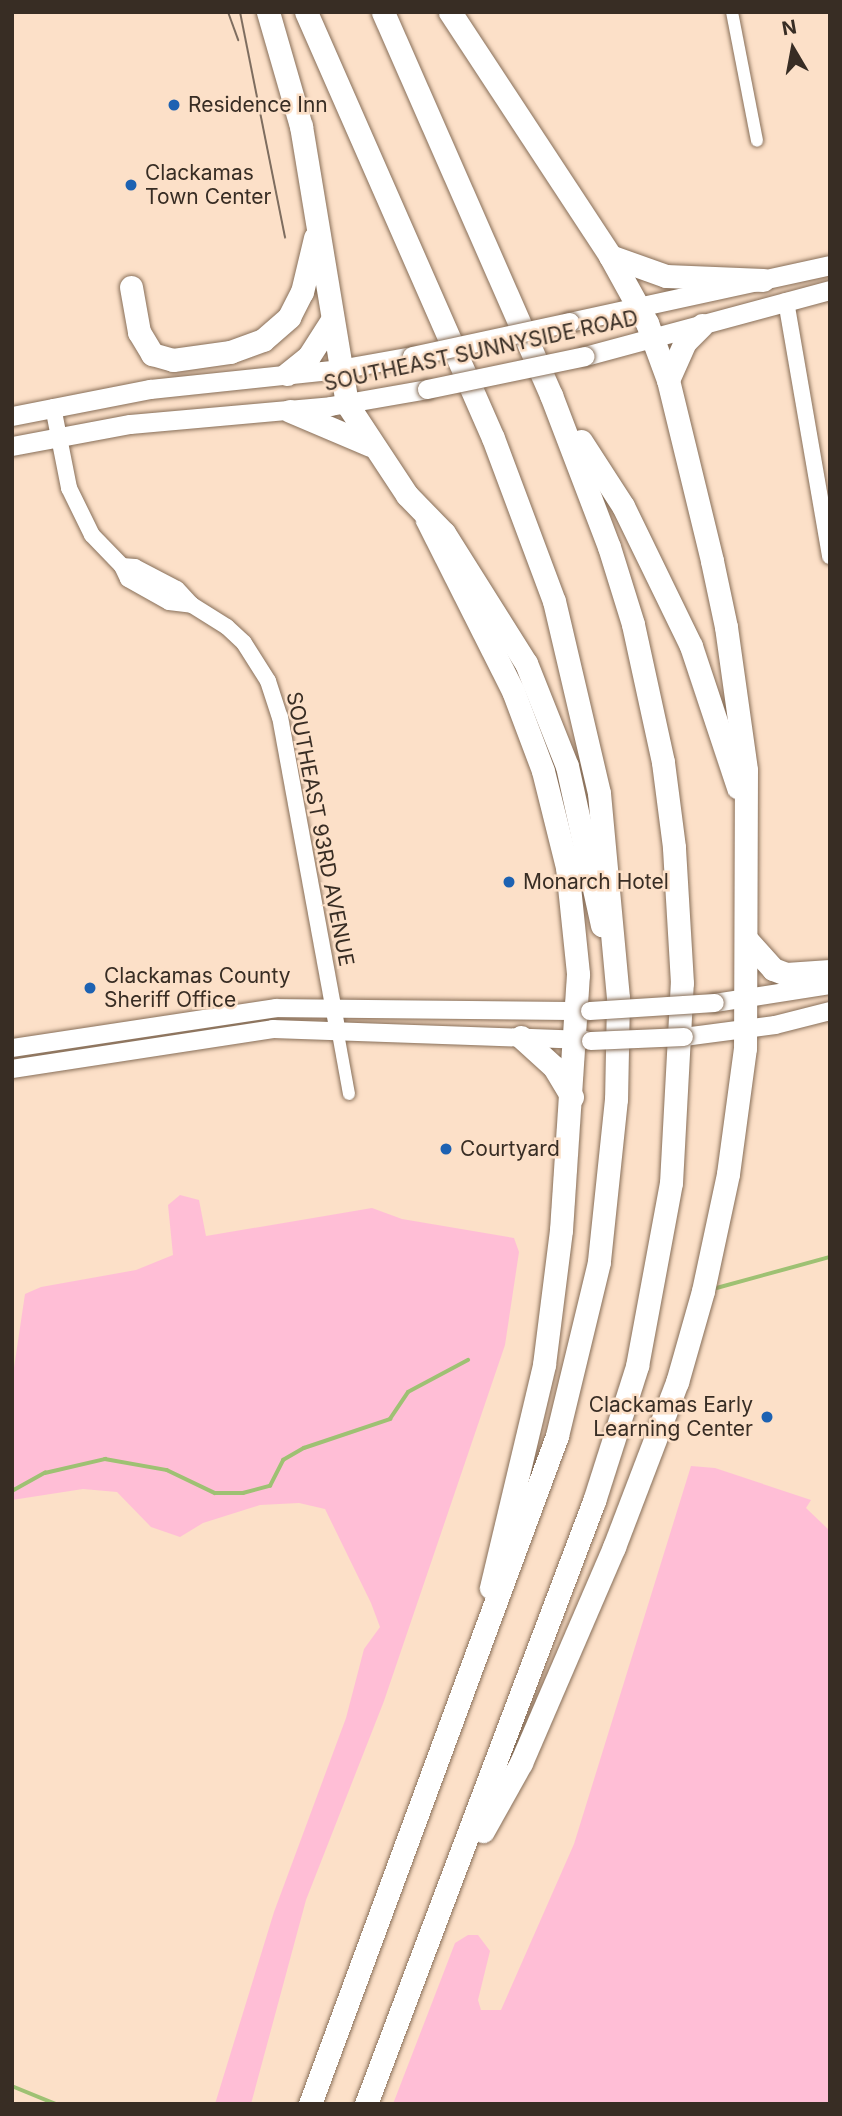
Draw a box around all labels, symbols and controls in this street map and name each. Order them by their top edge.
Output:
north arrow [758,14,828,84]
text: N [780,15,798,40]
place label: Residence Inn [188,92,328,118]
marker: Residence Inn [166,97,182,113]
place label: Clackamas Town Center [145,160,271,210]
marker: Clackamas Town Center [123,177,139,193]
street label: SOUTHEAST SUNNYSIDE ROAD [322,305,640,397]
street label: SOUTHEAST 93RD AVENUE [281,690,359,968]
place label: Monarch Hotel [523,869,669,895]
marker: Monarch Hotel [501,874,517,890]
place label: Clackamas County Sheriff Office [104,963,291,1013]
marker: Clackamas County Sheriff Office [82,980,98,996]
place label: Courtyard [460,1136,560,1162]
marker: Courtyard [438,1141,454,1157]
place label: Clackamas Early Learning Center [589,1392,753,1442]
marker: Clackamas Early Learning Center [759,1409,775,1425]

